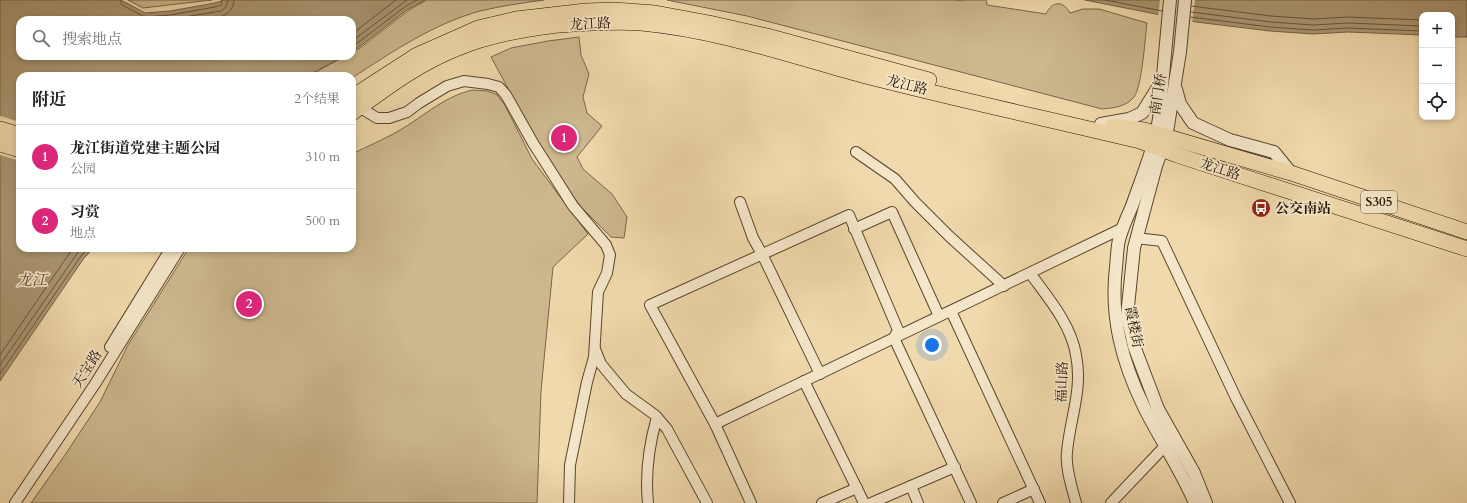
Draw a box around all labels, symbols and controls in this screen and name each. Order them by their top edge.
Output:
map controls [1419,12,1455,120]
button: + [1419,12,1455,48]
street label: 龙江路 [569,13,611,35]
search box [16,16,356,60]
icon: search [30,27,52,49]
text: 搜索地点 [62,29,122,49]
button: − [1419,48,1455,84]
street label: 龙江路 [884,71,930,99]
street label: 南门桥 [1145,72,1171,116]
button: locate [1419,84,1455,120]
text: 附近 [32,88,66,111]
text: 2个结果 [294,90,340,108]
pin: 1 [551,123,577,153]
text: 龙江街道党建主题公园 [70,138,220,158]
text: 1 [42,148,48,166]
text: 310 m [306,148,340,166]
street label: 龙江路 [1197,153,1243,185]
text: 公园 [70,160,96,178]
road number: S305 [1361,191,1397,213]
bus stop icon: 公交南站 [1250,197,1272,219]
place label: 公交南站 [1275,199,1331,218]
text: 习赏 [70,202,100,222]
text: 2 [42,212,48,230]
text: 500 m [306,212,340,230]
text: 地点 [70,224,96,242]
water label: 龙江 [17,270,49,290]
pin: 2 [236,289,262,319]
street label: 霞楼街 [1121,305,1147,349]
your location [922,335,942,355]
street label: 天宝路 [68,346,106,392]
street label: 福山路 [1052,361,1072,403]

